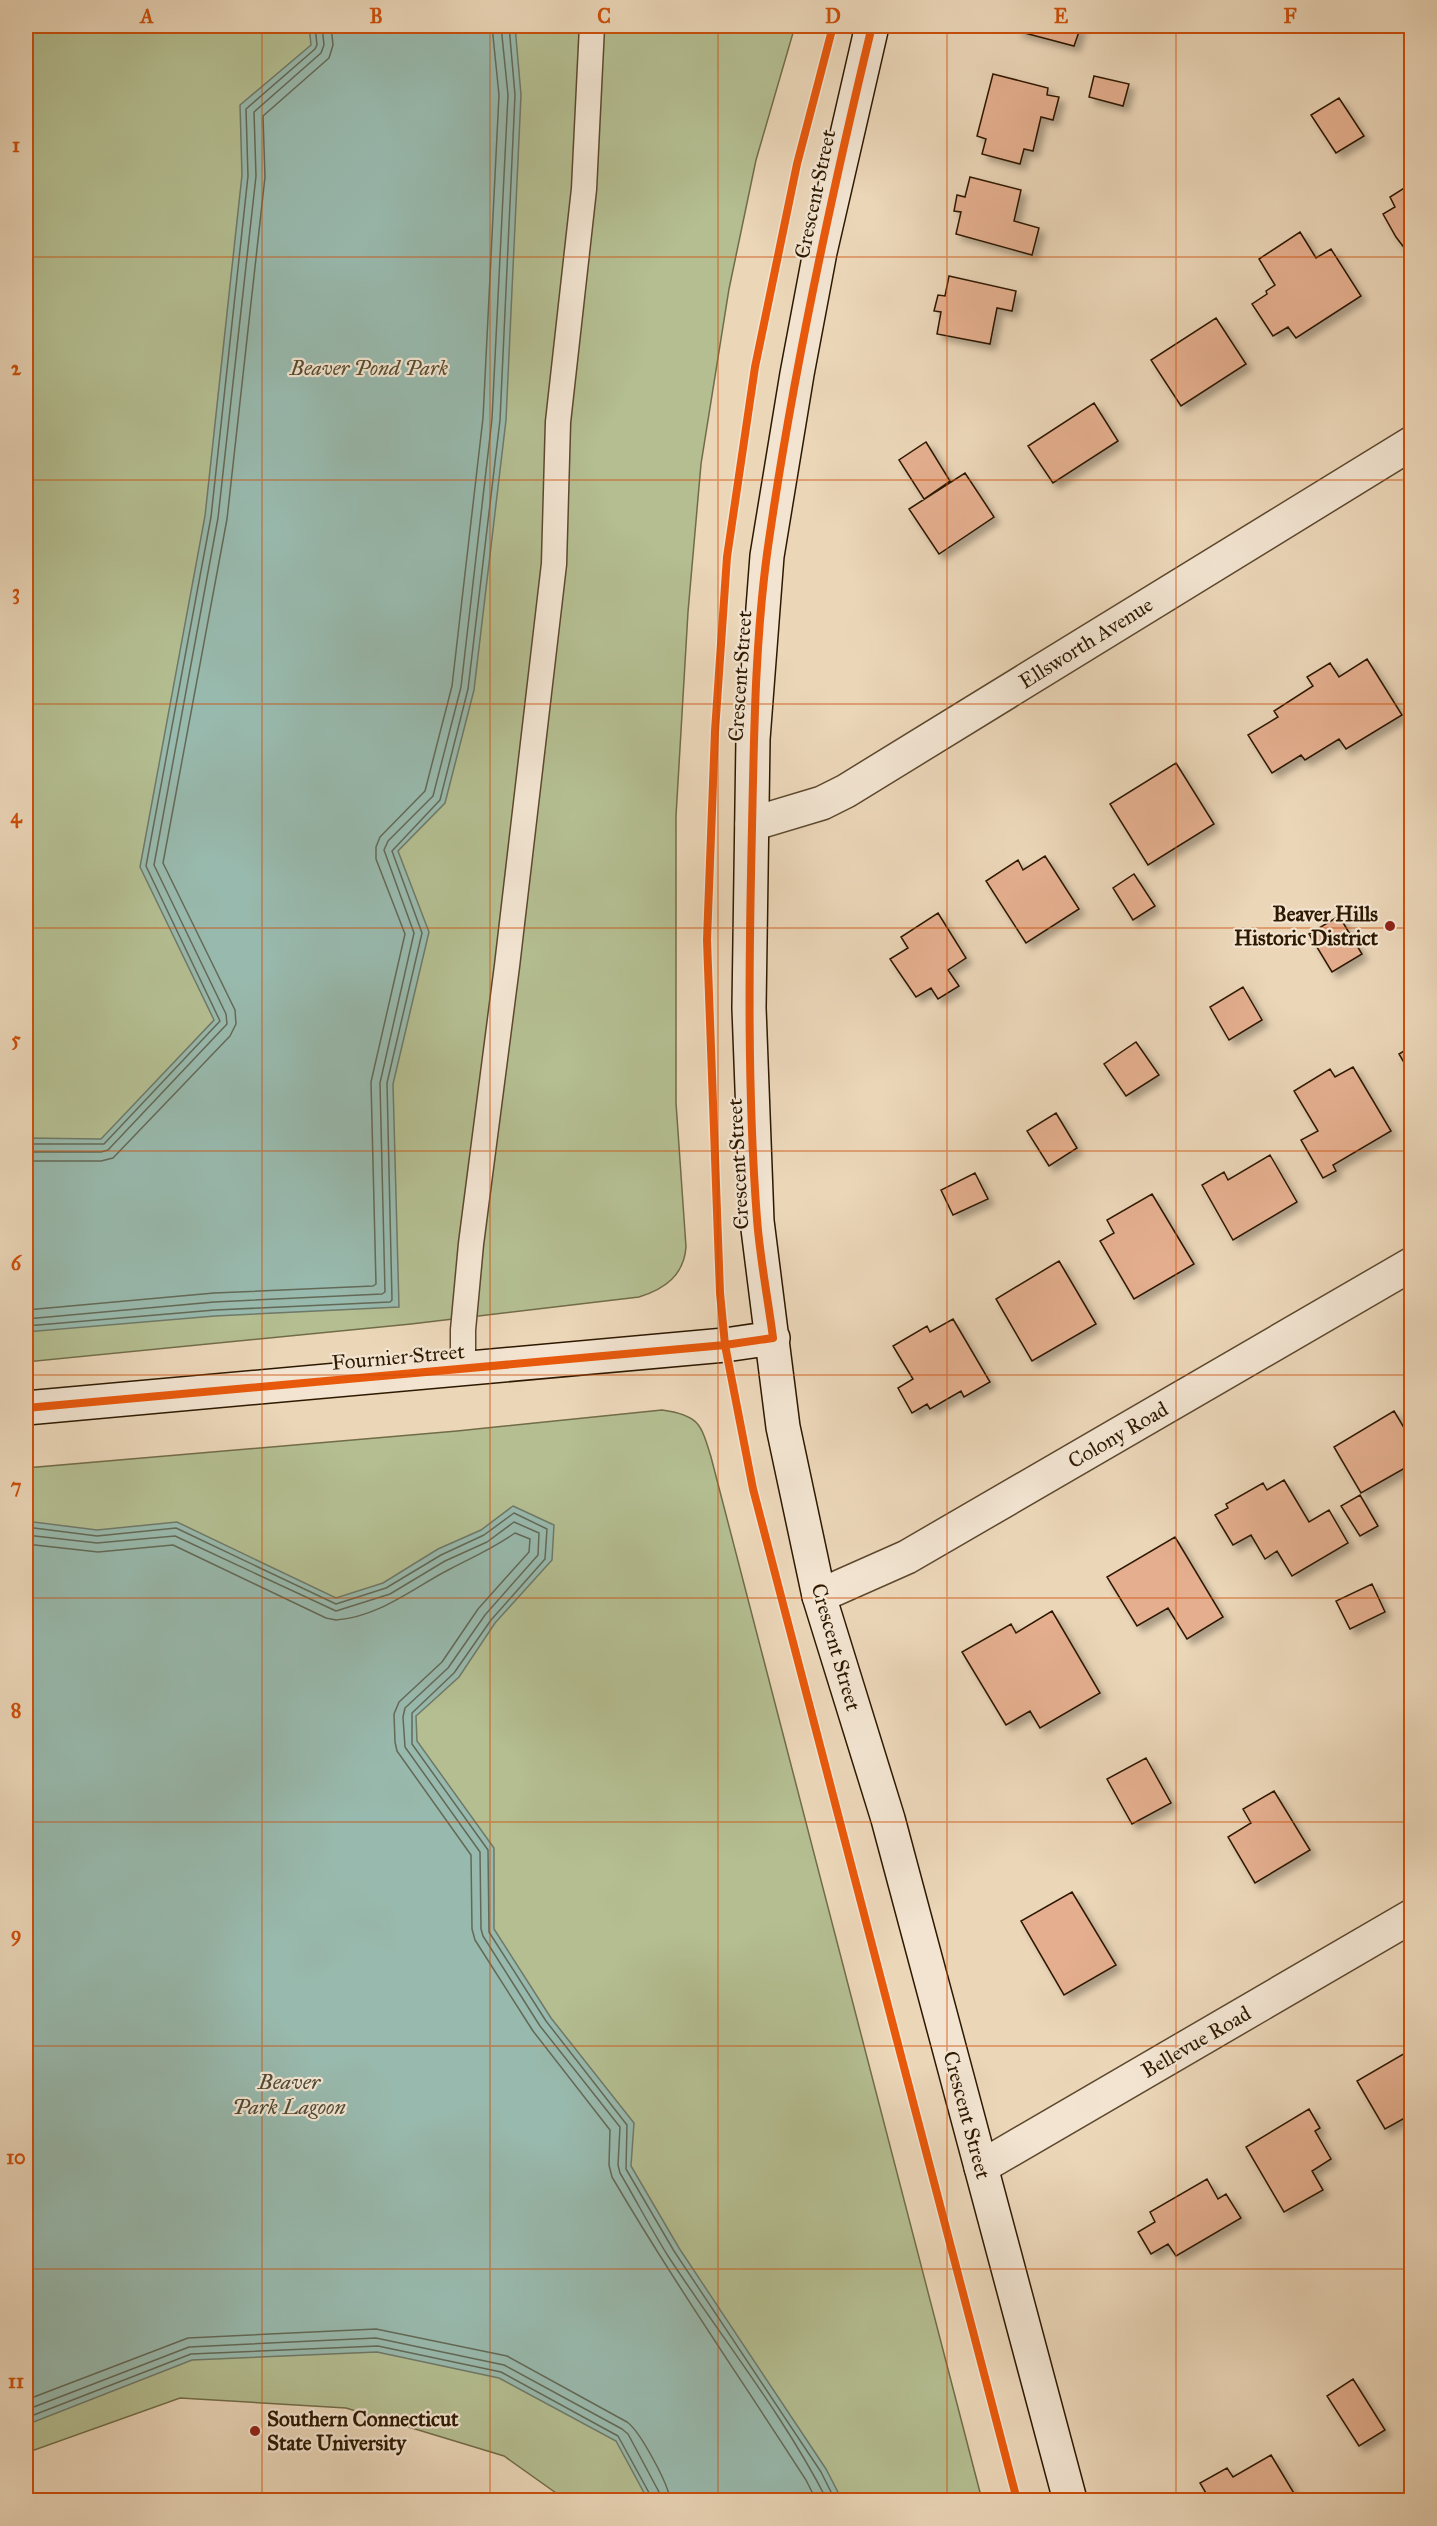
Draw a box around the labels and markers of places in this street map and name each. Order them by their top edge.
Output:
place label: Beaver Hills Historic District [1234,901,1379,951]
marker: Beaver Hills Historic District [1383,919,1397,933]
place label: Southern Connecticut State University [267,2406,459,2456]
marker: Southern Connecticut State University [248,2424,262,2438]

